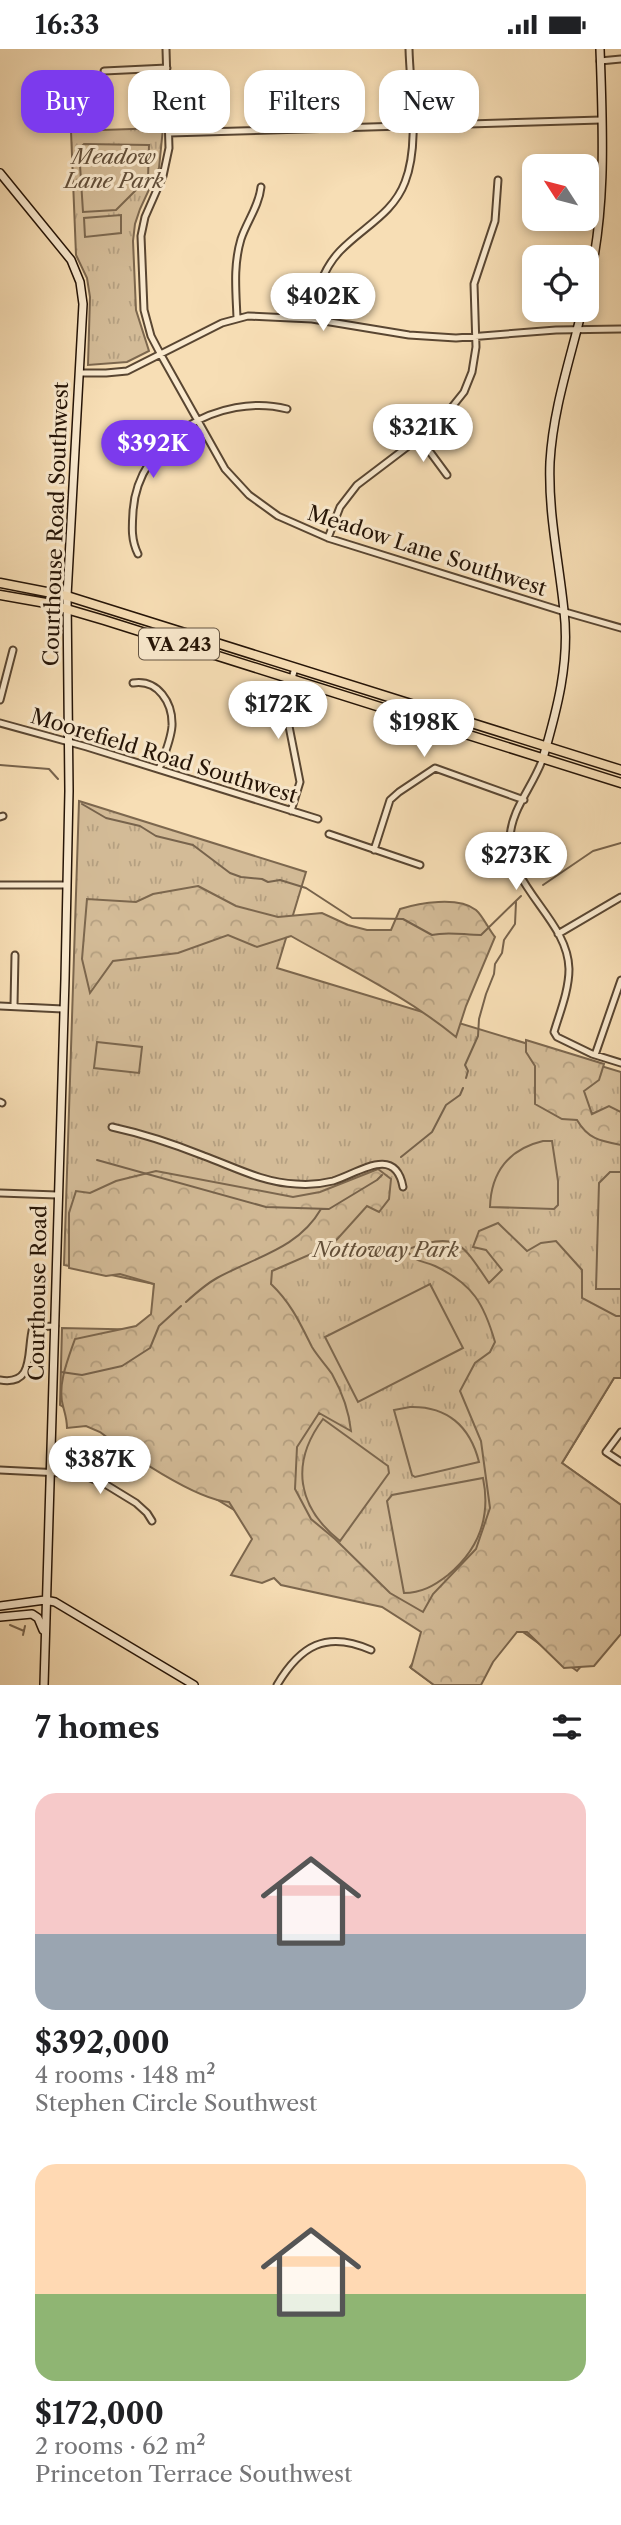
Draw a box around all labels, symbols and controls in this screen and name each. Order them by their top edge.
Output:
text: 16:33 [35,9,99,41]
chip: Buy [21,70,114,133]
chip: Rent [128,70,230,133]
chip: Filters [244,70,365,133]
chip: New [379,70,479,133]
park label: Meadow Lane Park [62,144,164,193]
north arrow [522,154,598,231]
map controls [522,154,599,322]
button: locate [522,245,599,322]
pin: $402K [274,273,372,333]
text: $402K [286,282,360,310]
street label: Courthouse Road Southwest [38,381,73,667]
pin: $321K [374,405,472,464]
text: $321K [389,413,457,441]
pin: $392K [104,421,202,480]
text: $392K [117,429,189,457]
street label: Meadow Lane Southwest [305,500,550,601]
road number: VA 243 [139,629,219,659]
pin: $172K [229,681,327,741]
text: $172K [244,690,312,718]
pin: $198K [375,699,473,759]
street label: Moorefield Road Southwest [28,703,301,808]
text: $198K [389,708,459,736]
pin: $273K [467,833,565,892]
text: $273K [481,841,551,869]
street label: Courthouse Road [23,1205,52,1381]
park label: Nottoway Park [311,1237,459,1262]
pin: $387K [51,1437,149,1496]
text: $387K [65,1445,135,1473]
icon: filters [548,1708,586,1746]
text: 7 homes [35,1709,160,1746]
icon: home [248,1838,374,1964]
text: $392,000 [35,2024,170,2061]
text: 4 rooms · 148 m² [35,2061,216,2089]
text: Stephen Circle Southwest [35,2089,317,2117]
icon: home [248,2209,374,2335]
text: $172,000 [35,2395,164,2432]
text: 2 rooms · 62 m² [35,2432,206,2460]
text: Princeton Terrace Southwest [35,2460,352,2488]

